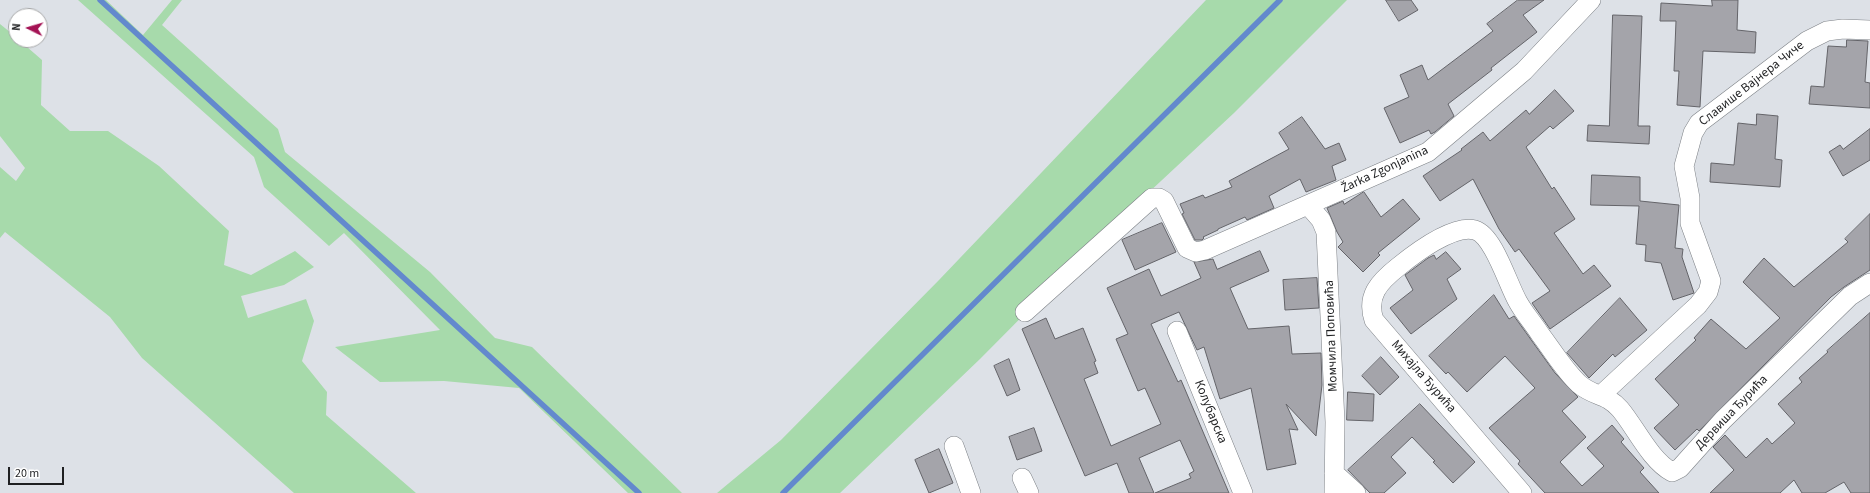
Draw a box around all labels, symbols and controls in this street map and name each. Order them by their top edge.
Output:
north arrow [8,8,48,48]
text: N [9,23,24,31]
street label: Славише Вајнера Чиче [1696,38,1808,130]
street label: Žarka Zgonjanina [1339,143,1431,197]
street label: Момчила Поповића [1322,280,1342,392]
street label: Михајла Ђурића [1387,337,1459,417]
street label: Дервиша Ђурића [1692,372,1772,454]
street label: Колубарска [1190,378,1230,446]
scale bar [10,459,66,485]
text: 20 m [15,465,39,482]

